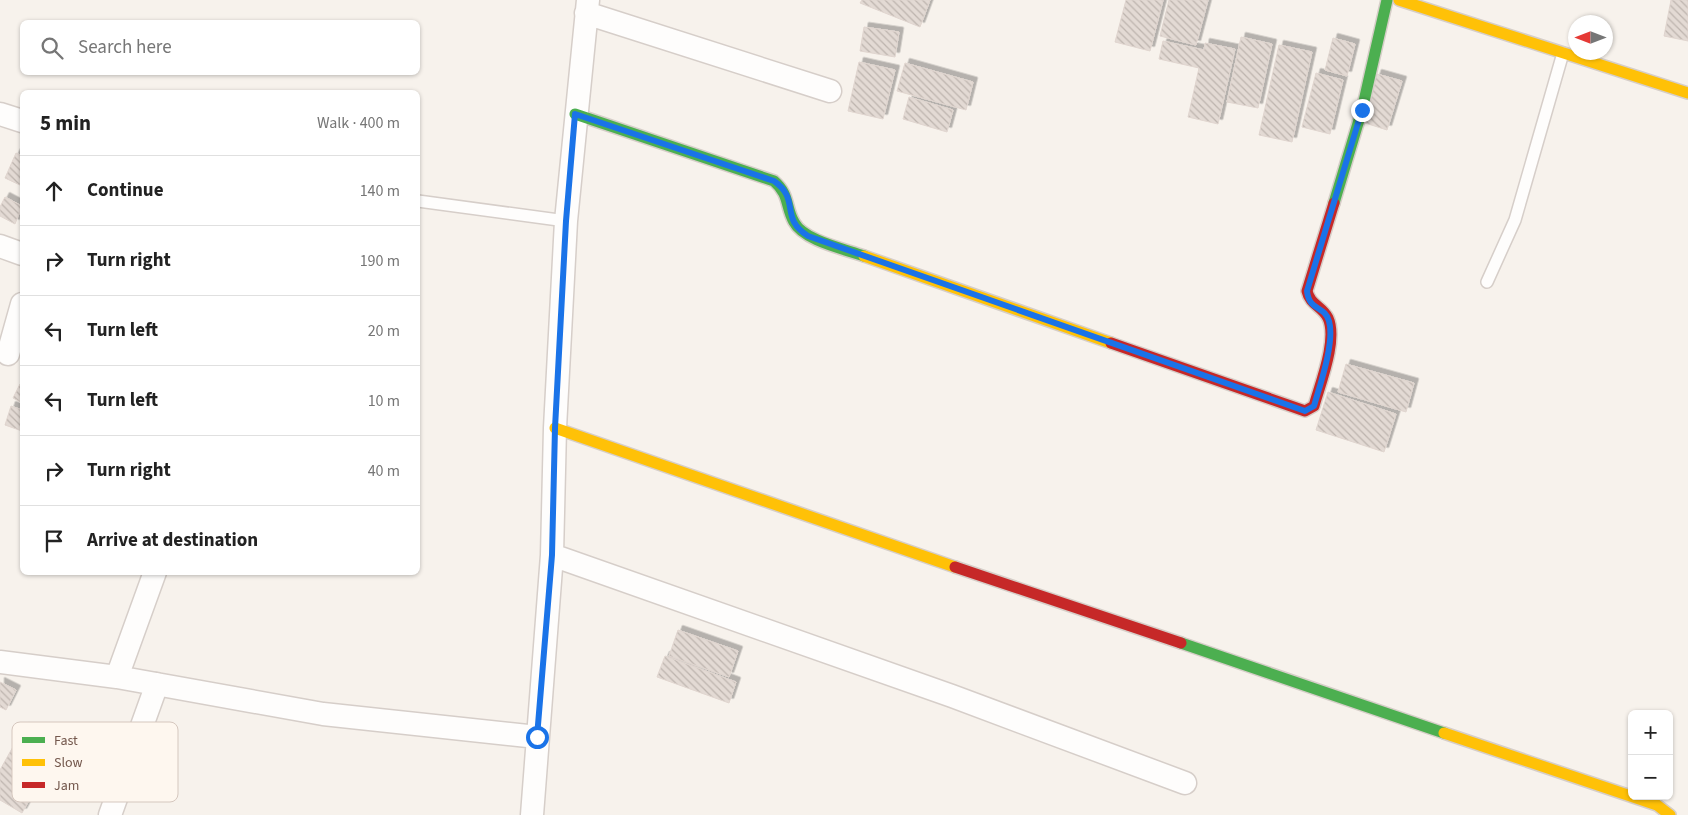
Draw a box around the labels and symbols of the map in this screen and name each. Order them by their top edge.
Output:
north arrow [1568,15,1613,60]
route end [1351,99,1374,122]
legend [12,722,178,802]
route start [526,726,549,749]
text: Fast [54,731,78,751]
text: Slow [54,753,83,773]
text: Jam [54,776,79,796]

